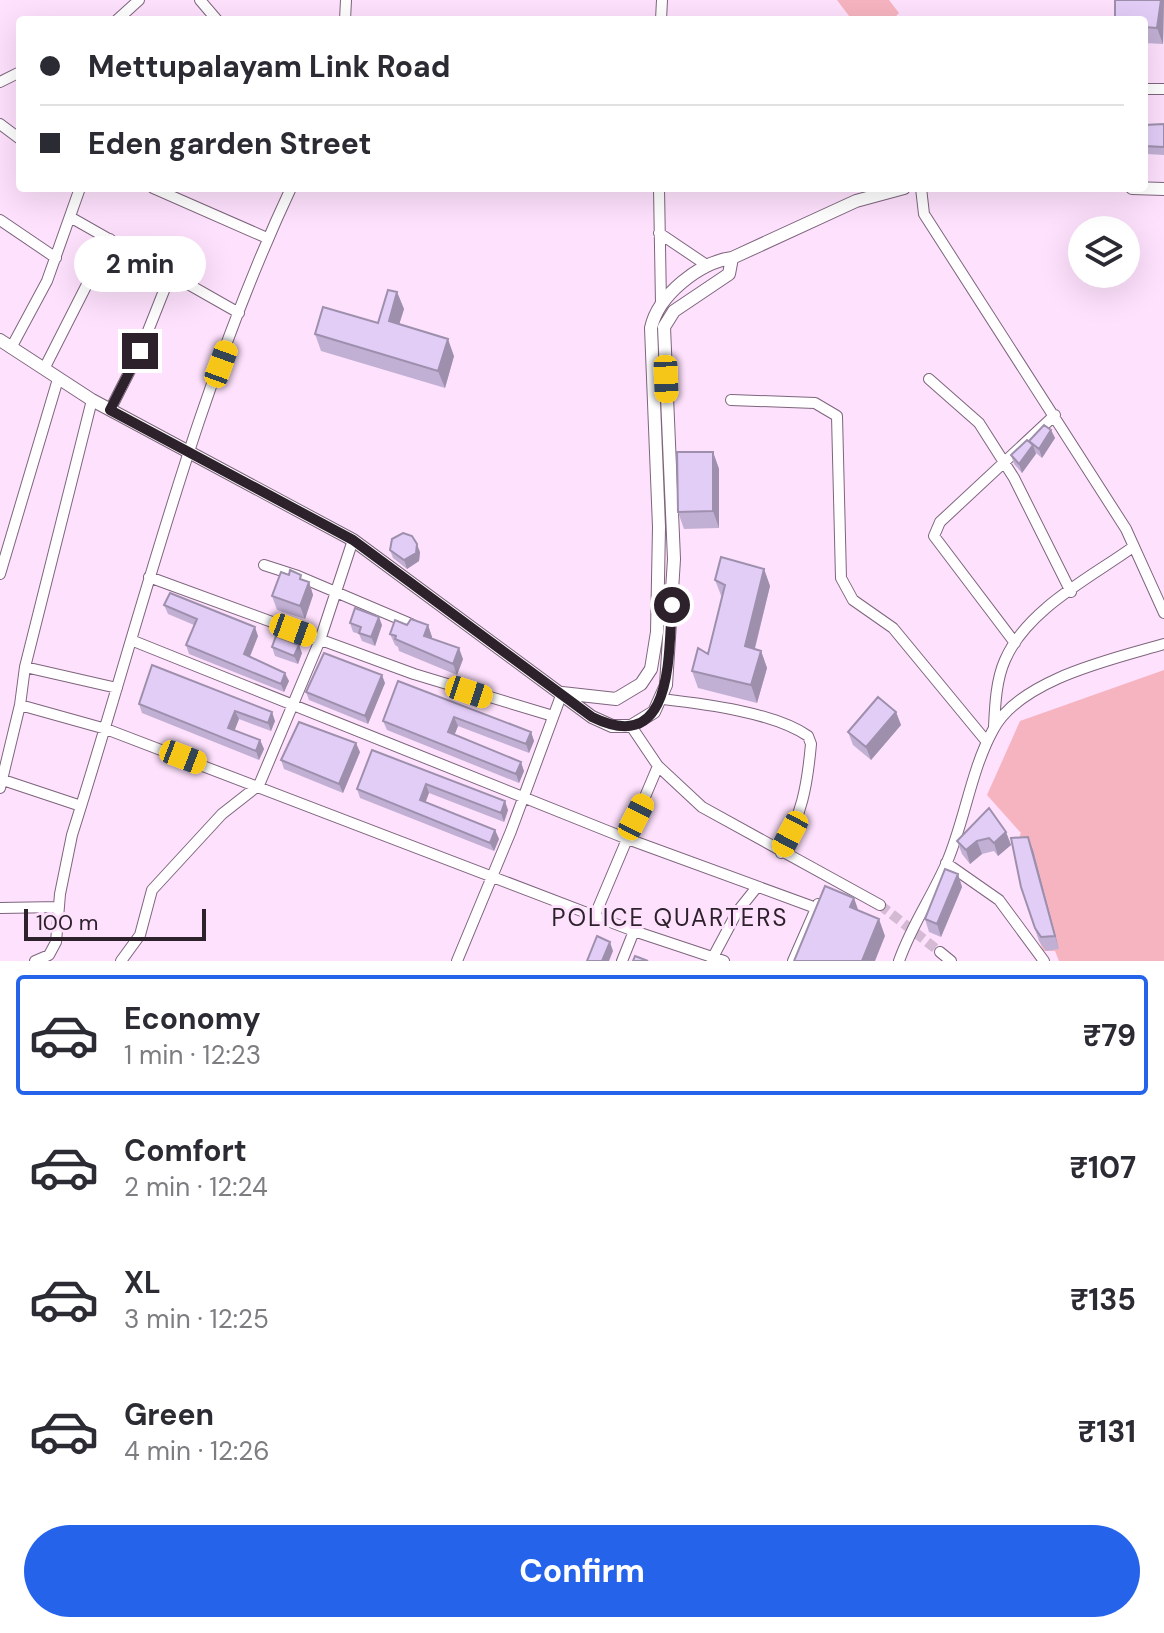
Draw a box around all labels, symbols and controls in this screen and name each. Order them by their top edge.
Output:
text: Mettupalayam Link Road [88,47,450,86]
text: Eden garden Street [88,124,372,163]
map controls [1068,216,1140,288]
button: layers [1068,216,1140,288]
callout: 2 min [74,235,206,291]
text: 2 min [106,247,174,281]
route end [122,333,158,369]
car [202,337,240,391]
car [653,355,679,403]
route start [654,587,690,623]
car [266,611,320,649]
car [442,673,496,711]
car [156,737,210,777]
car [614,790,658,844]
car [768,807,812,861]
district label: POLICE QUARTERS [552,902,788,933]
scale bar [24,905,206,941]
text: 100 m [36,908,98,937]
icon: car [28,999,100,1071]
text: Economy [124,999,261,1038]
text: ₹79 [1083,1016,1136,1055]
text: 1 min · 12:23 [124,1038,261,1072]
icon: car [28,1131,100,1203]
text: Comfort [124,1131,247,1170]
text: ₹107 [1070,1148,1136,1187]
text: 2 min · 12:24 [124,1170,268,1204]
icon: car [28,1263,100,1335]
text: XL [124,1263,161,1302]
text: ₹135 [1070,1280,1136,1319]
text: 3 min · 12:25 [124,1302,269,1336]
icon: car [28,1395,100,1467]
text: Green [124,1395,214,1434]
text: ₹131 [1078,1412,1136,1451]
text: 4 min · 12:26 [124,1434,270,1468]
button: Confirm [24,1525,1140,1617]

